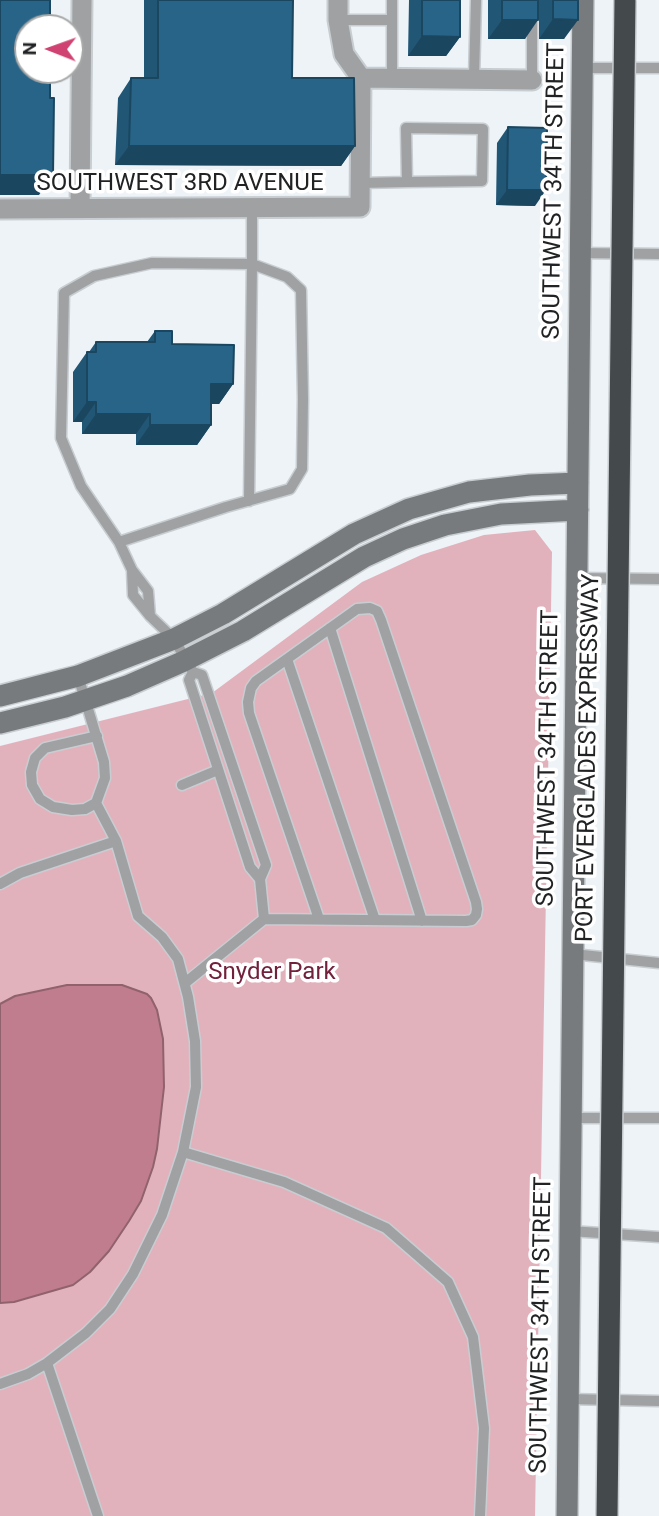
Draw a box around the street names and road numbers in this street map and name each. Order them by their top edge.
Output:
street label: SOUTHWEST 34TH STREET [538,42,572,340]
street label: SOUTHWEST 3RD AVENUE [36,170,324,198]
street label: PORT EVERGLADES EXPRESSWAY [571,574,607,942]
street label: SOUTHWEST 34TH STREET [532,609,566,907]
street label: SOUTHWEST 34TH STREET [525,1176,559,1474]

